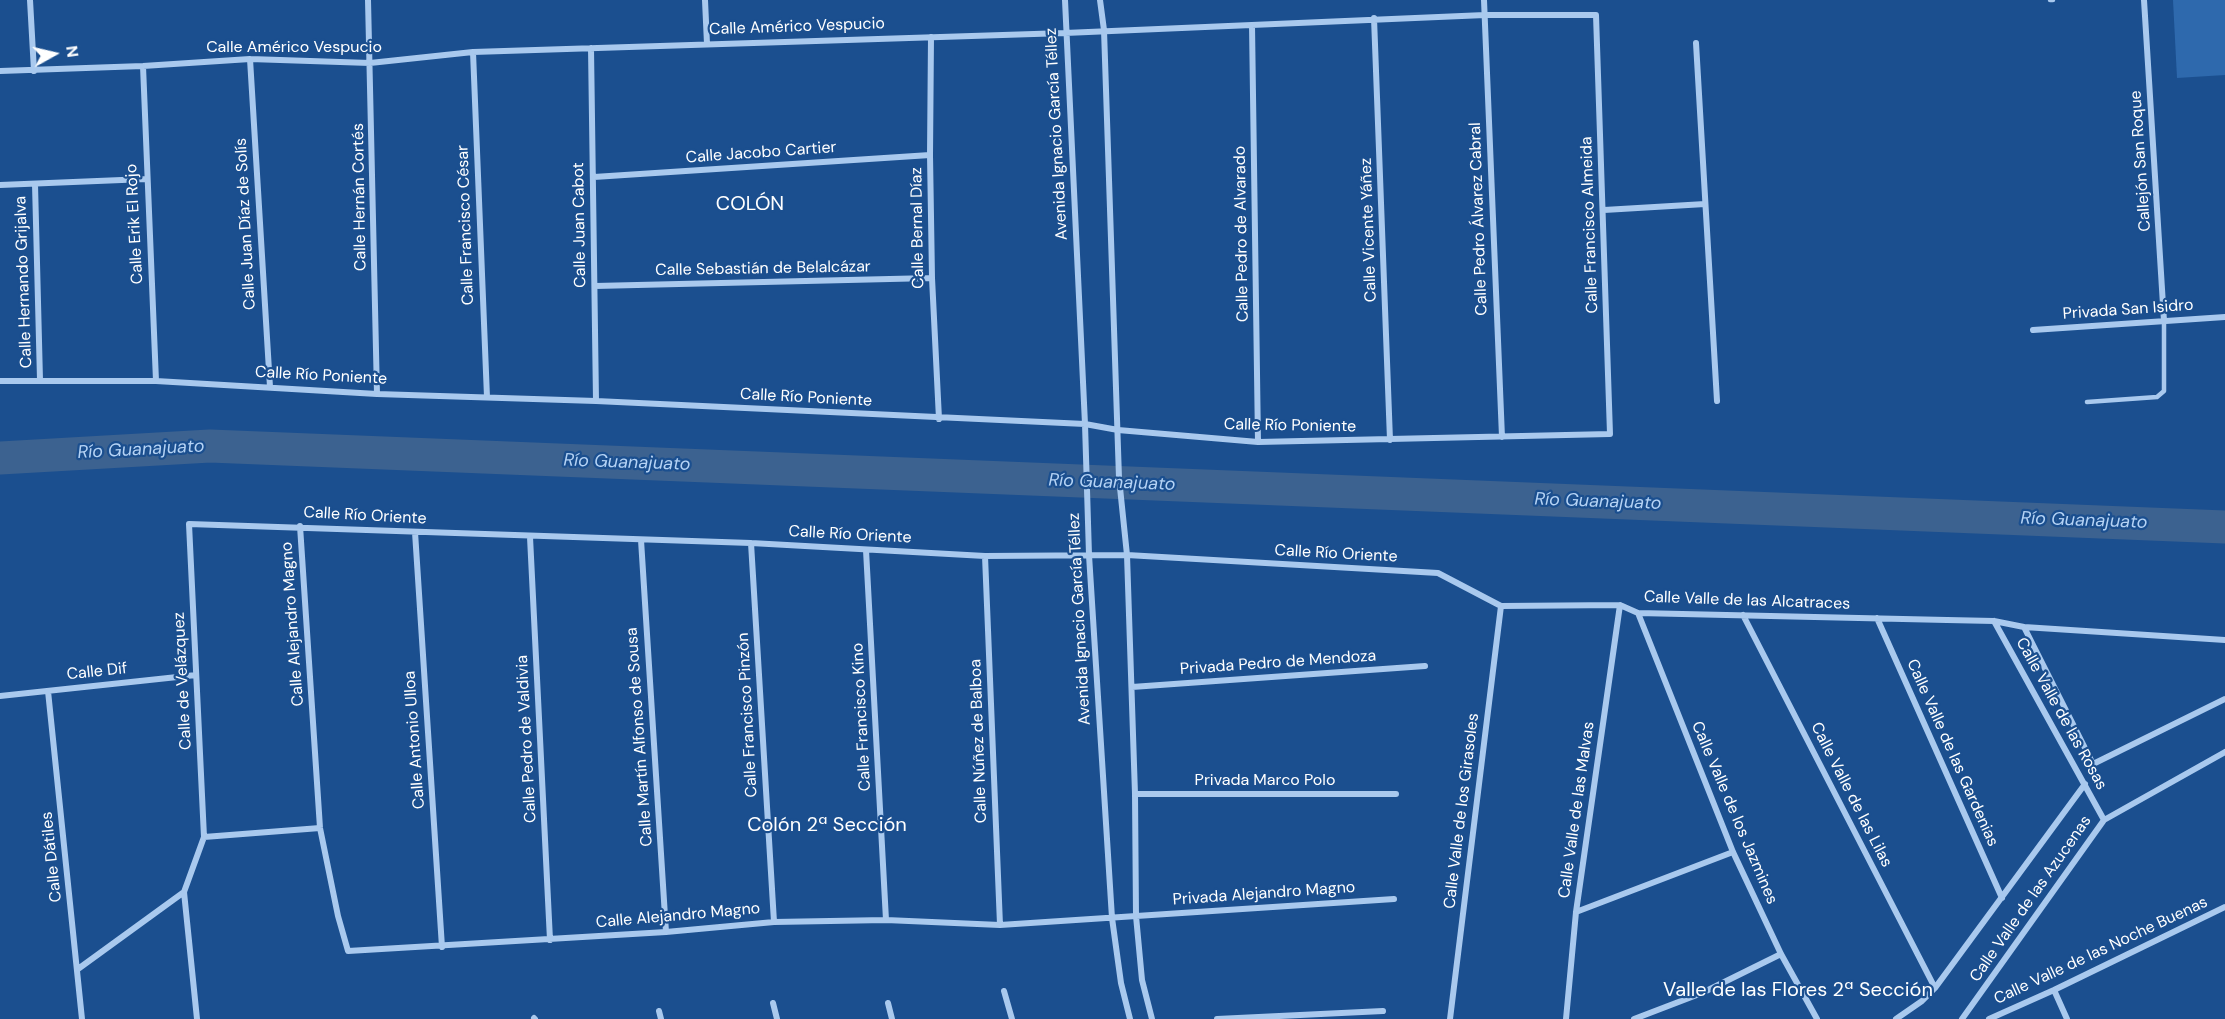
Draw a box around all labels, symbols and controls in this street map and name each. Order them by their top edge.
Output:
street label: Calle Américo Vespucio [709,14,885,40]
north arrow [24,24,84,84]
street label: Avenida Ignacio García Téllez [1042,27,1072,241]
street label: Calle Américo Vespucio [206,38,382,58]
text: N [61,44,84,59]
street label: Callejón San Roque [2126,90,2156,232]
street label: Calle Pedro Álvarez Cabral [1466,122,1492,316]
street label: Calle Hernán Cortés [349,123,371,271]
street label: Calle Francisco Almeida [1577,136,1603,314]
street label: Calle Juan Díaz de Solís [232,138,260,310]
street label: Calle Jacobo Cartier [685,138,837,168]
street label: Calle Francisco César [454,145,478,305]
street label: Calle Pedro de Alvarado [1231,146,1253,322]
street label: Calle Vicente Yáñez [1357,157,1381,303]
street label: Calle Juan Cabot [569,162,591,288]
street label: Calle Erik El Rojo [122,163,148,285]
street label: Calle Bernal Díaz [907,167,929,289]
district label: COLÓN [712,193,788,217]
street label: Calle Hernando Grijalva [11,196,37,368]
street label: Calle Sebastián de Belalcázar [655,258,871,280]
street label: Privada San Isidro [2062,296,2194,324]
street label: Calle Río Poniente [254,363,388,389]
street label: Calle Río Poniente [739,385,873,411]
street label: Calle Río Poniente [1224,415,1356,437]
water label: Río Guanajuato [77,436,205,464]
water label: Río Guanajuato [563,450,691,476]
water label: Río Guanajuato [1048,470,1176,496]
water label: Río Guanajuato [1534,489,1662,515]
street label: Calle Río Oriente [303,503,427,529]
water label: Río Guanajuato [2020,508,2148,534]
street label: Avenida Ignacio García Téllez [1065,512,1095,726]
street label: Calle Río Oriente [788,522,912,548]
street label: Calle Alejandro Magno [278,541,308,707]
street label: Calle Río Oriente [1274,541,1398,567]
street label: Calle Valle de las Alcatraces [1643,588,1851,614]
street label: Calle de Velázquez [170,612,196,750]
street label: Calle Martín Alfonso de Sousa [623,627,657,847]
street label: Calle Francisco Pinzón [734,632,762,798]
street label: Calle Valle de las Rosas [2011,635,2111,793]
street label: Calle Francisco Kino [849,642,875,792]
street label: Privada Pedro de Mendoza [1179,647,1377,679]
street label: Calle Pedro de Valdivia [513,654,541,824]
street label: Calle Valle de las Gardenias [1902,656,2002,850]
street label: Calle Dif [66,659,128,685]
street label: Calle Núñez de Balboa [967,659,991,823]
street label: Calle Antonio Ulloa [401,670,429,810]
street label: Calle Valle de los Girasoles [1440,712,1484,910]
street label: Calle Valle de los Jazmines [1687,719,1781,907]
street label: Calle Valle de las Lilas [1806,719,1896,871]
street label: Calle Valle de las Malvas [1555,720,1599,900]
street label: Privada Marco Polo [1195,771,1335,791]
street label: Calle Dátiles [38,811,66,903]
street label: Calle Valle de las Azucenas [1966,812,2096,986]
district label: Colón 2ª Sección [747,814,907,838]
street label: Privada Alejandro Magno [1172,878,1356,910]
street label: Calle Valle de las Noche Buenas [1991,893,2211,1009]
street label: Calle Alejandro Magno [595,899,761,933]
district label: Valle de las Flores 2ª Sección [1663,979,1933,1003]

